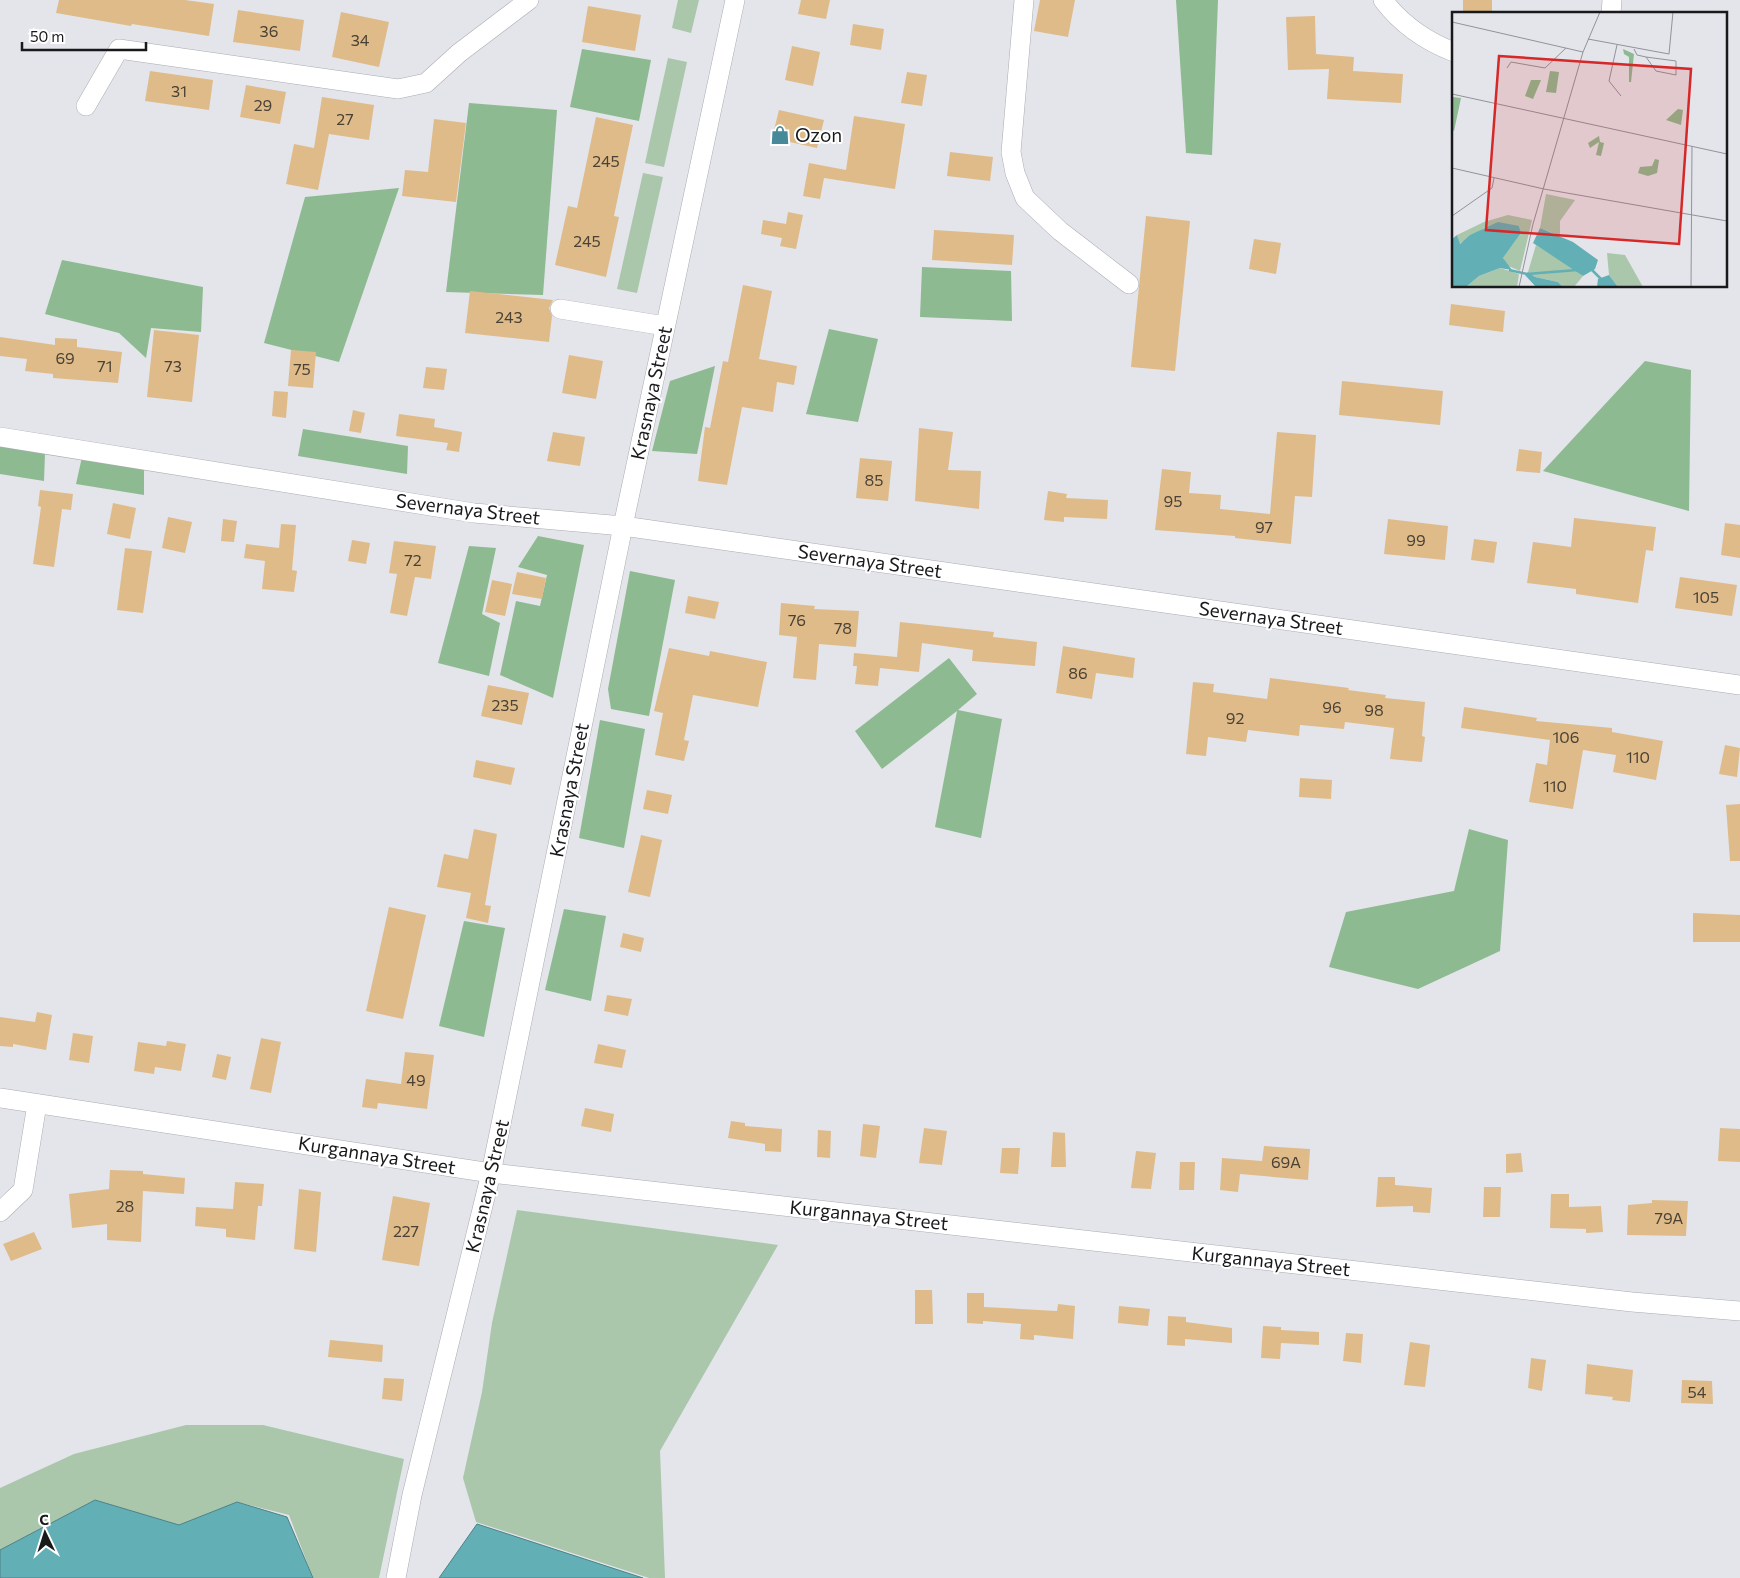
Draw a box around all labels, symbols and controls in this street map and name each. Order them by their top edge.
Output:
inset map [1452,12,1728,288]
scale bar [22,20,146,52]
house number: 36 [260,21,278,40]
text: 50 m [30,27,64,45]
house number: 34 [351,30,370,49]
house number: 31 [171,81,187,100]
house number: 29 [254,95,272,114]
house number: 27 [336,109,354,128]
place label: Ozon [795,123,842,146]
shop icon: Ozon [769,124,791,146]
house number: 245 [592,151,620,170]
house number: 245 [573,231,601,250]
house number: 243 [495,307,523,326]
street label: Krasnaya Street [625,324,676,462]
house number: 69 [55,348,75,367]
house number: 71 [97,356,113,375]
house number: 73 [164,356,182,375]
house number: 75 [293,359,311,378]
house number: 85 [865,470,883,489]
street label: Severnaya Street [394,488,542,529]
house number: 95 [1164,491,1182,510]
house number: 97 [1255,517,1273,536]
house number: 99 [1406,530,1426,549]
street label: Severnaya Street [796,539,944,582]
house number: 72 [404,550,422,569]
house number: 105 [1693,587,1719,606]
street label: Severnaya Street [1197,596,1345,639]
house number: 76 [788,610,806,629]
house number: 78 [834,618,852,637]
house number: 86 [1068,663,1088,682]
house number: 235 [491,695,519,714]
house number: 96 [1322,697,1342,716]
house number: 98 [1364,700,1384,719]
house number: 92 [1226,708,1244,727]
street label: Krasnaya Street [544,721,593,859]
house number: 106 [1553,727,1580,746]
house number: 110 [1626,747,1650,766]
house number: 110 [1543,776,1567,795]
house number: 49 [406,1070,426,1089]
street label: Krasnaya Street [460,1117,513,1255]
street label: Kurgannaya Street [297,1131,458,1178]
house number: 69А [1271,1152,1301,1171]
street label: Kurgannaya Street [789,1195,950,1234]
house number: 28 [116,1196,134,1215]
house number: 79А [1655,1208,1683,1227]
house number: 227 [393,1221,419,1240]
street label: Kurgannaya Street [1191,1241,1352,1280]
house number: 54 [1688,1382,1707,1401]
north arrow [20,1508,70,1558]
text: С [39,1511,49,1528]

